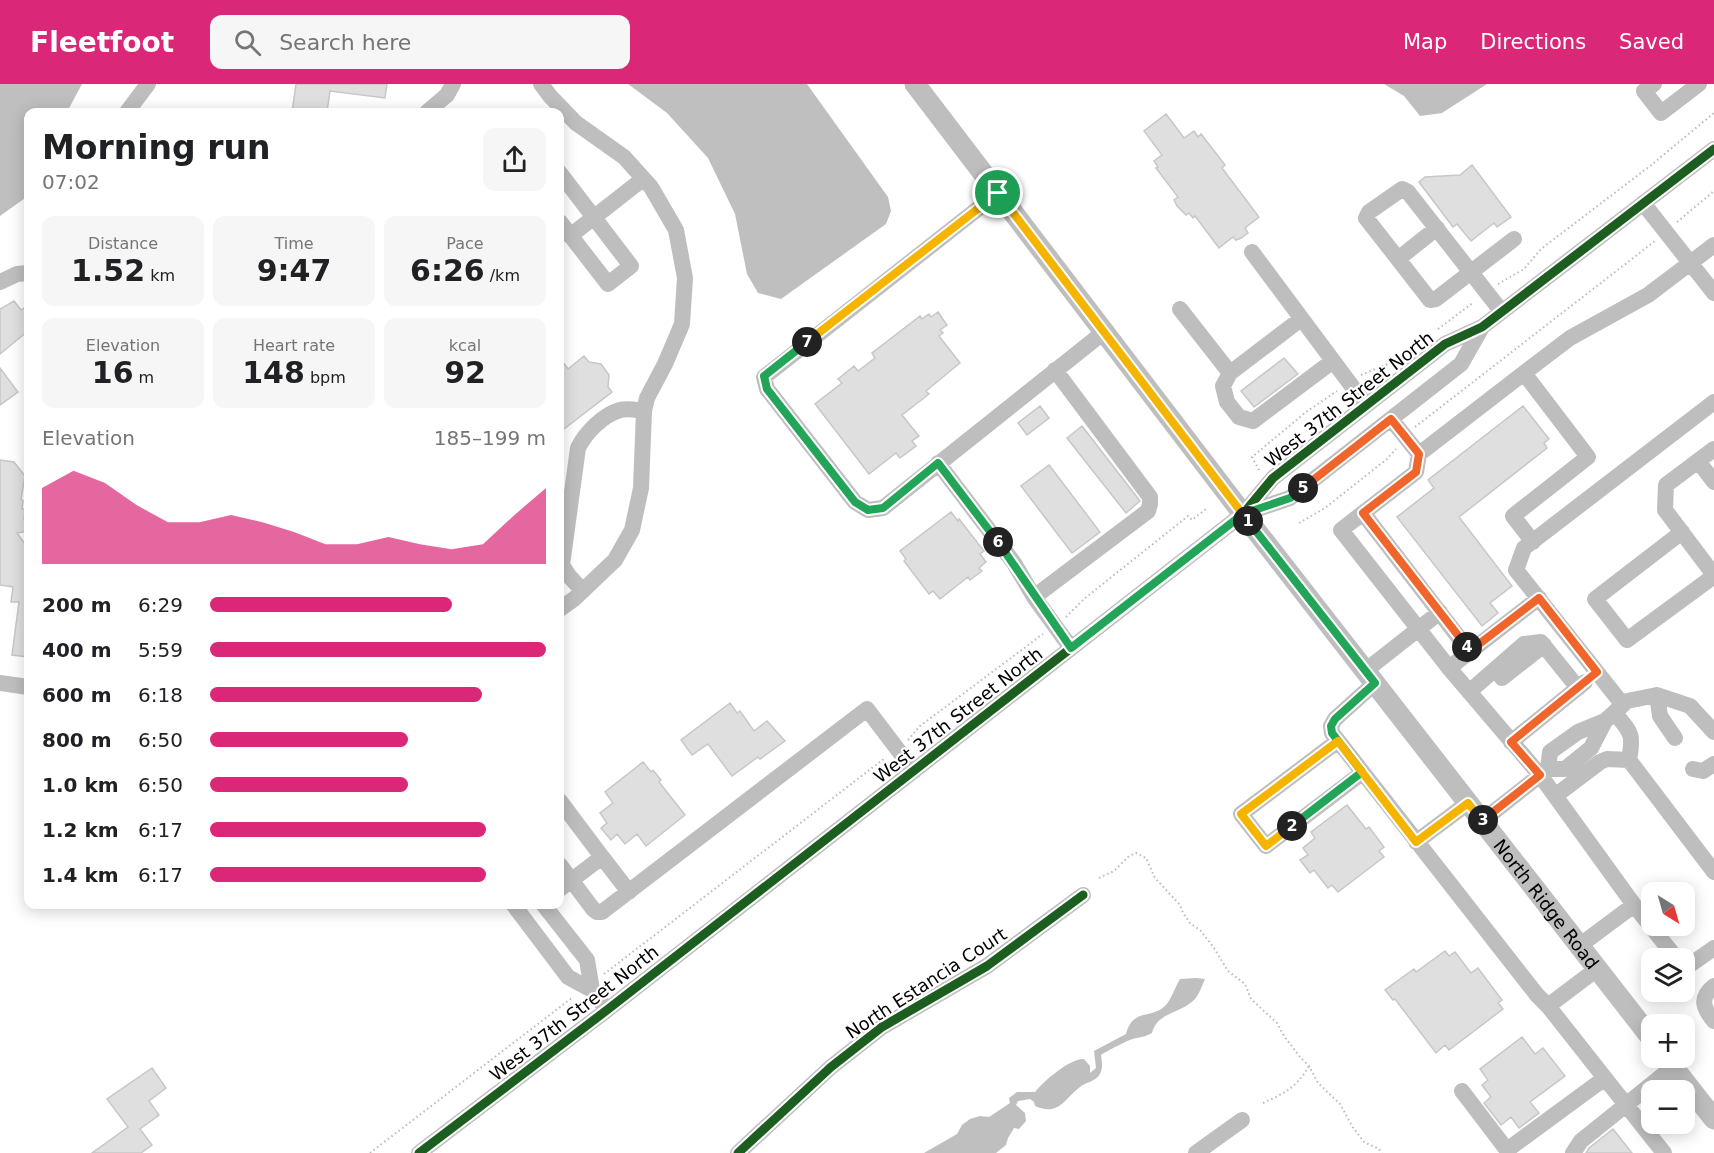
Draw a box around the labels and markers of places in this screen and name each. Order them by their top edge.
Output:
pin [972,167,1023,218]
pin: 7 [792,327,822,357]
pin: 5 [1288,473,1318,503]
pin: 1 [1233,506,1263,536]
pin: 6 [983,527,1013,557]
pin: 4 [1452,632,1482,662]
pin: 3 [1468,805,1498,835]
pin: 2 [1277,811,1307,841]

